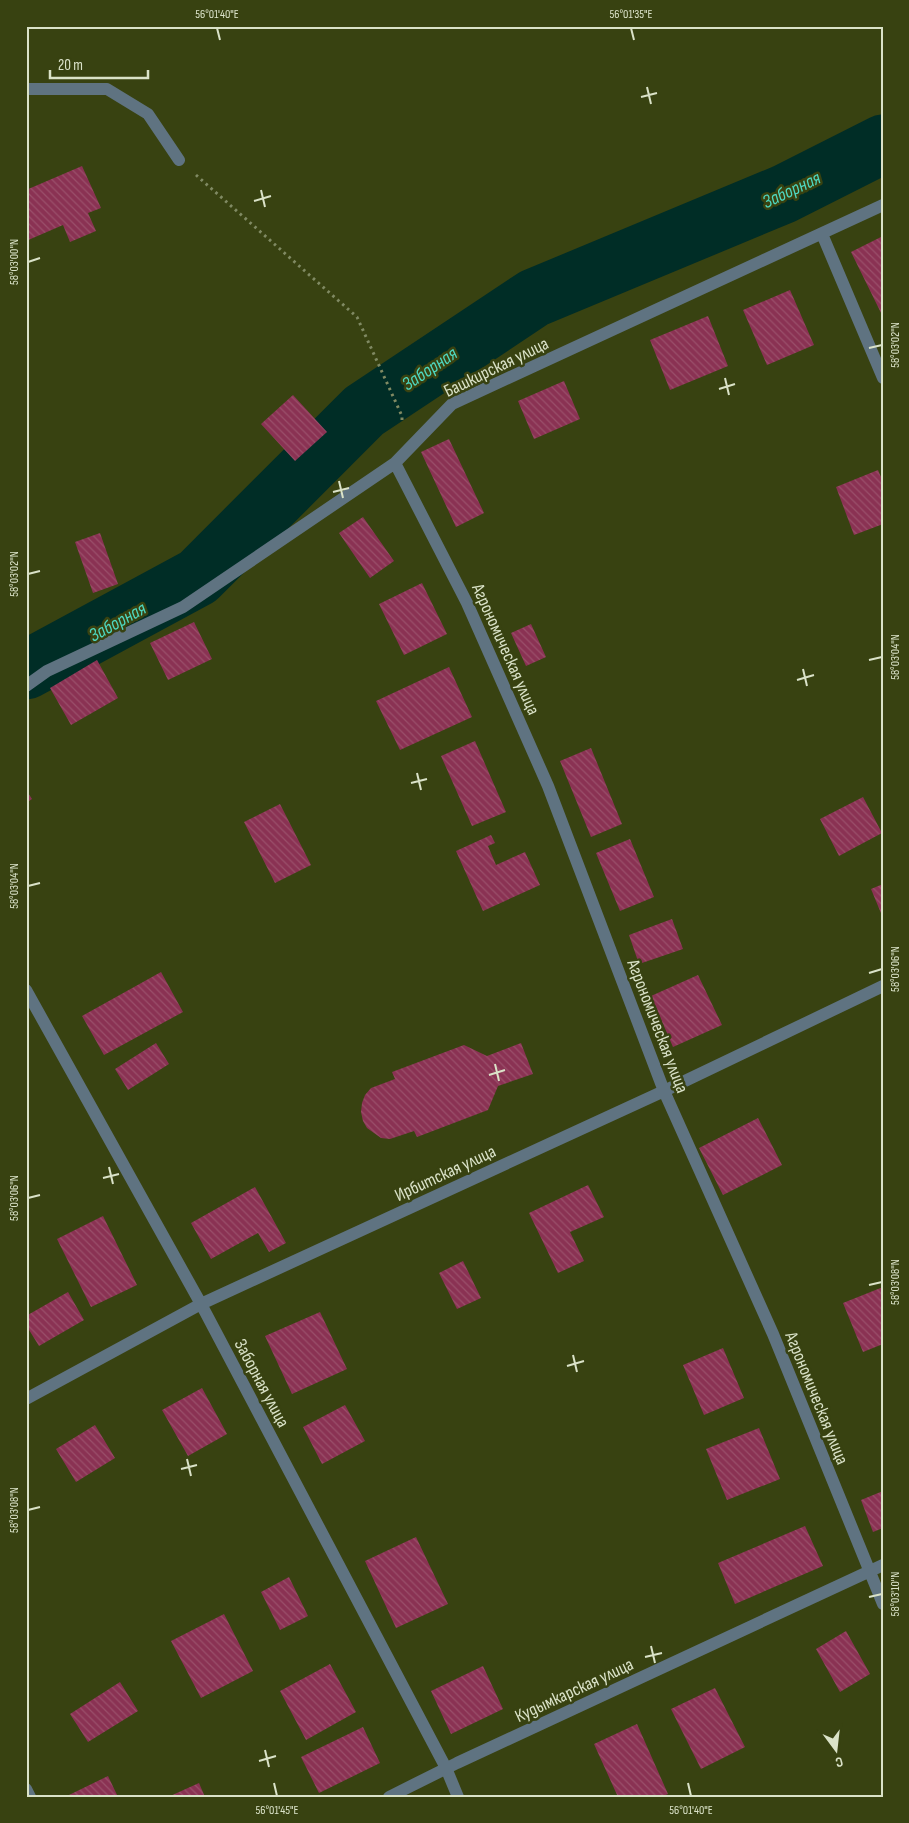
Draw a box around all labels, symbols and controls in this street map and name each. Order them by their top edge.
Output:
text: 56°01'40"E [195,7,239,22]
text: 56°01'35"E [609,7,653,22]
scale bar [50,48,148,80]
text: 20 m [58,56,83,75]
water label: Заборная [759,167,825,214]
text: 58°03'00"N [7,239,22,285]
text: 58°03'02"N [888,322,903,368]
street label: Башкирская улица [440,333,552,402]
water label: Заборная [398,342,462,396]
text: 58°03'02"N [7,551,22,597]
street label: Агрономическая улица [467,579,544,718]
water label: Заборная [85,597,151,647]
text: 58°03'04"N [888,634,903,680]
text: 58°03'04"N [7,863,22,909]
text: 58°03'06"N [888,946,903,992]
street label: Агрономическая улица [622,956,693,1096]
street label: Ирбитская улица [391,1141,499,1206]
text: 58°03'06"N [7,1175,22,1221]
text: 58°03'08"N [888,1259,903,1305]
street label: Агрономическая улица [780,1328,853,1468]
street label: Заборная улица [230,1336,294,1431]
text: 58°03'08"N [7,1487,22,1533]
text: 58°03'10"N [888,1572,903,1616]
street label: Кудымкарская улица [512,1654,637,1727]
north arrow [812,1726,862,1776]
text: С [834,1753,845,1771]
text: 56°01'45"E [255,1803,299,1818]
text: 56°01'40"E [669,1803,713,1818]

